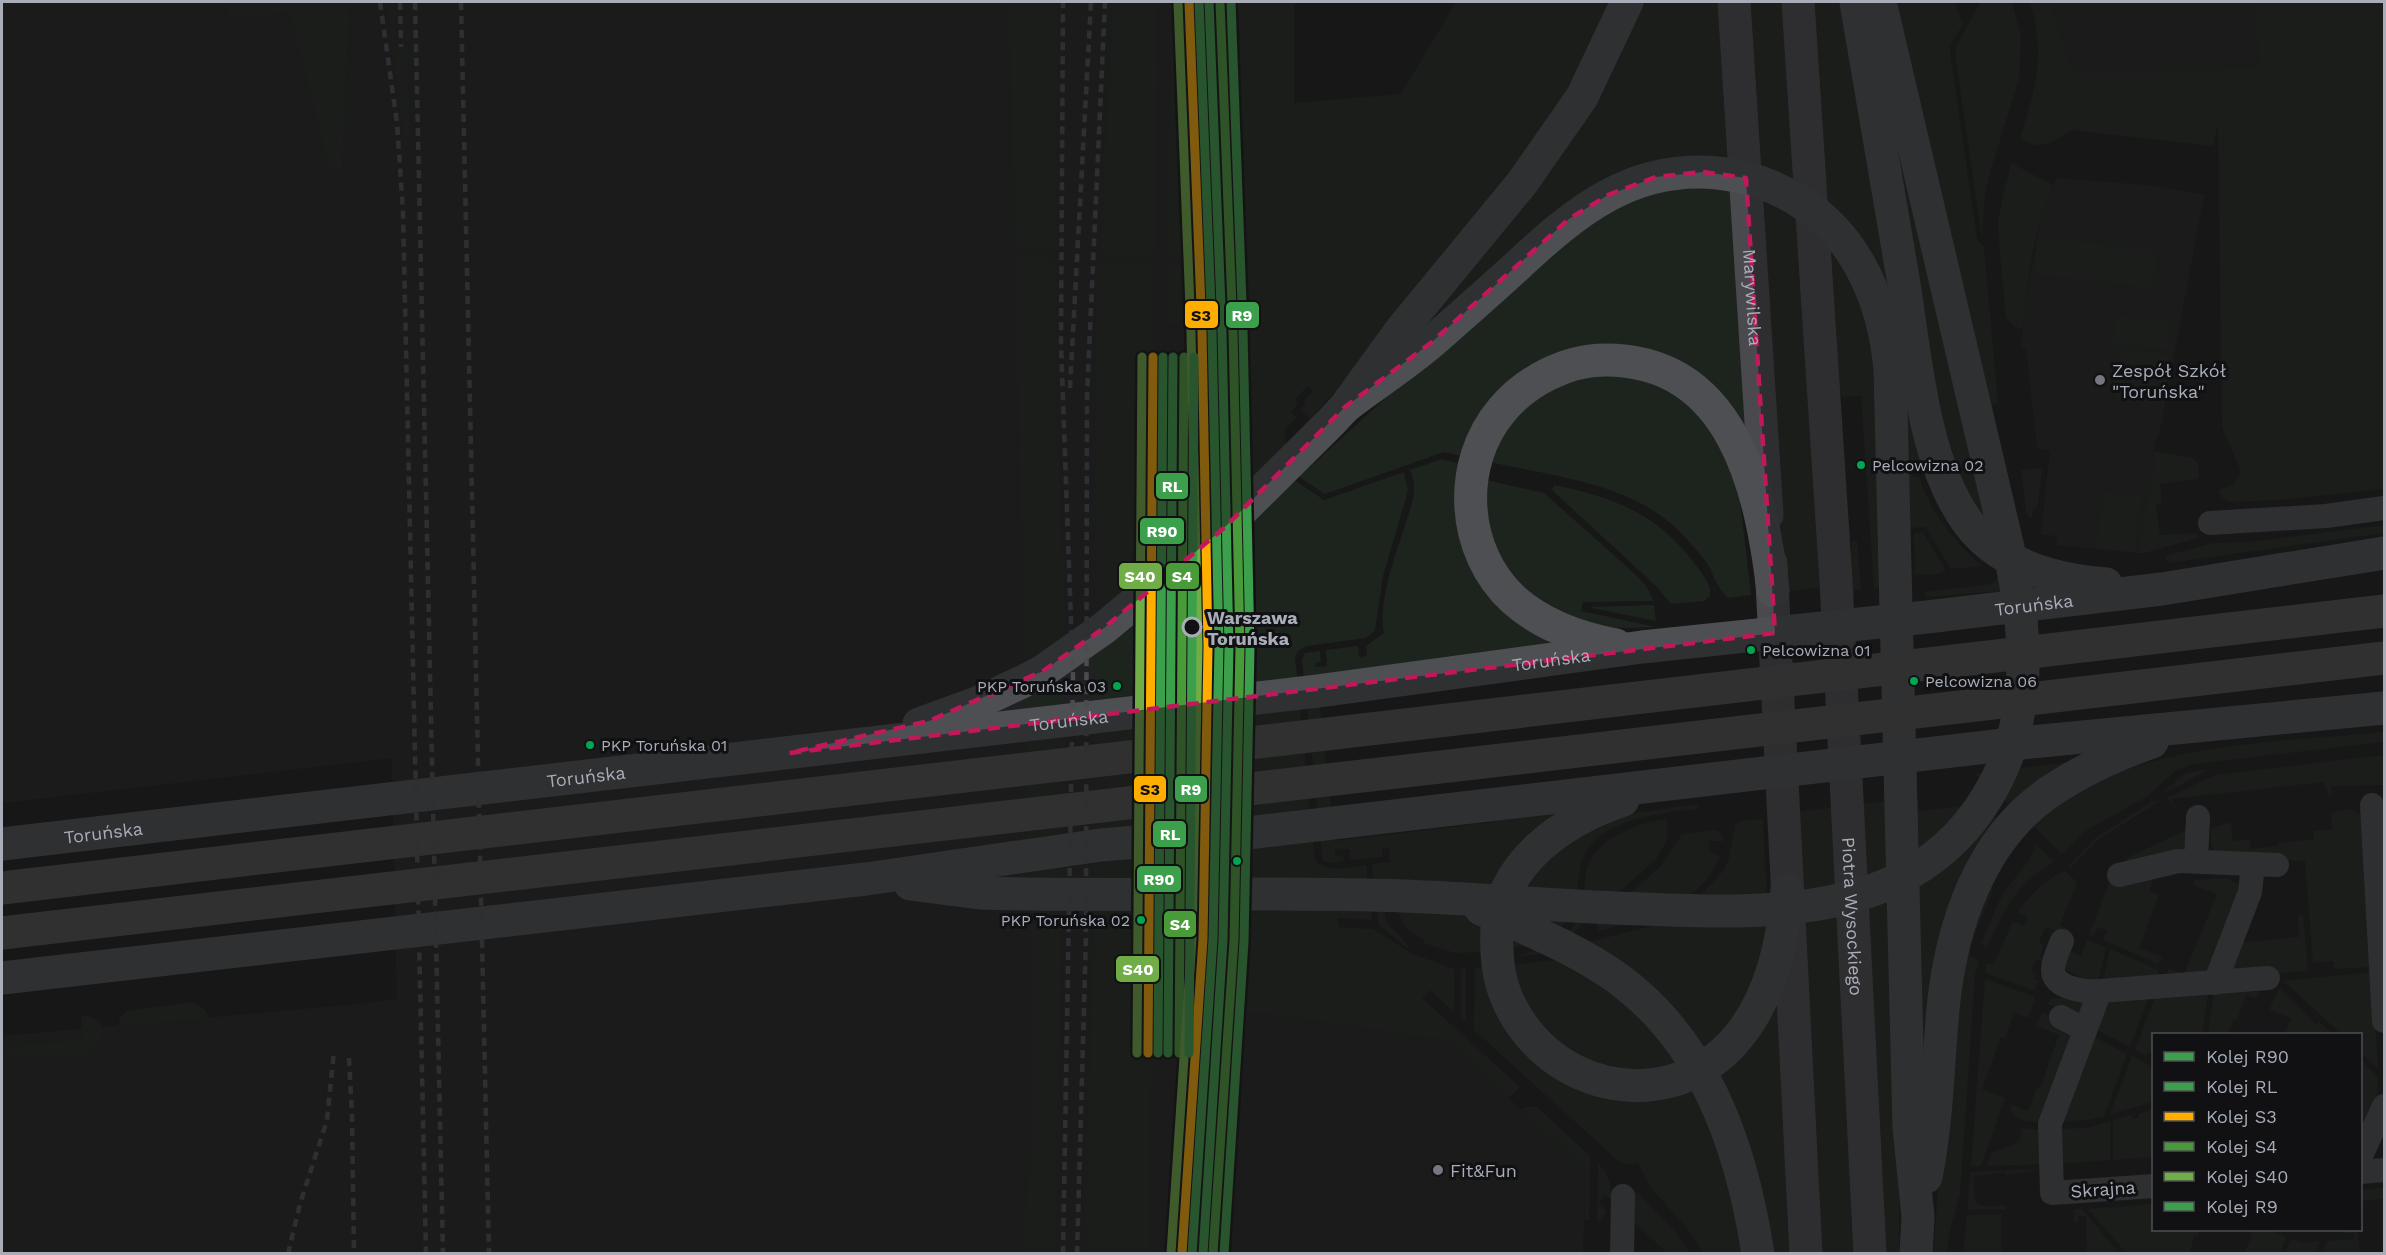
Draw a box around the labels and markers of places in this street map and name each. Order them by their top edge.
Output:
place label: Zespół Szkół "Toruńska" [2112,360,2226,402]
marker: Zespół Szkół "Toruńska" [2093,373,2107,387]
place label: Pelcowizna 02 [1872,456,1984,475]
marker: Pelcowizna 02 [1855,459,1867,471]
place label: Warszawa Toruńska [1207,607,1298,649]
marker: Warszawa Toruńska [1182,617,1202,637]
place label: Pelcowizna 01 [1762,641,1870,660]
marker: Pelcowizna 01 [1745,644,1757,656]
place label: Pelcowizna 06 [1925,672,2037,691]
marker: Pelcowizna 06 [1908,675,1920,687]
place label: PKP Toruńska 03 [977,677,1106,696]
marker: PKP Toruńska 03 [1111,680,1123,692]
place label: PKP Toruńska 01 [601,736,727,755]
marker: PKP Toruńska 01 [584,739,596,751]
unlabelled marker [1231,855,1243,867]
place label: PKP Toruńska 02 [1001,911,1130,930]
marker: PKP Toruńska 02 [1135,914,1147,926]
place label: Fit&Fun [1450,1160,1517,1181]
marker: Fit&Fun [1431,1163,1445,1177]

